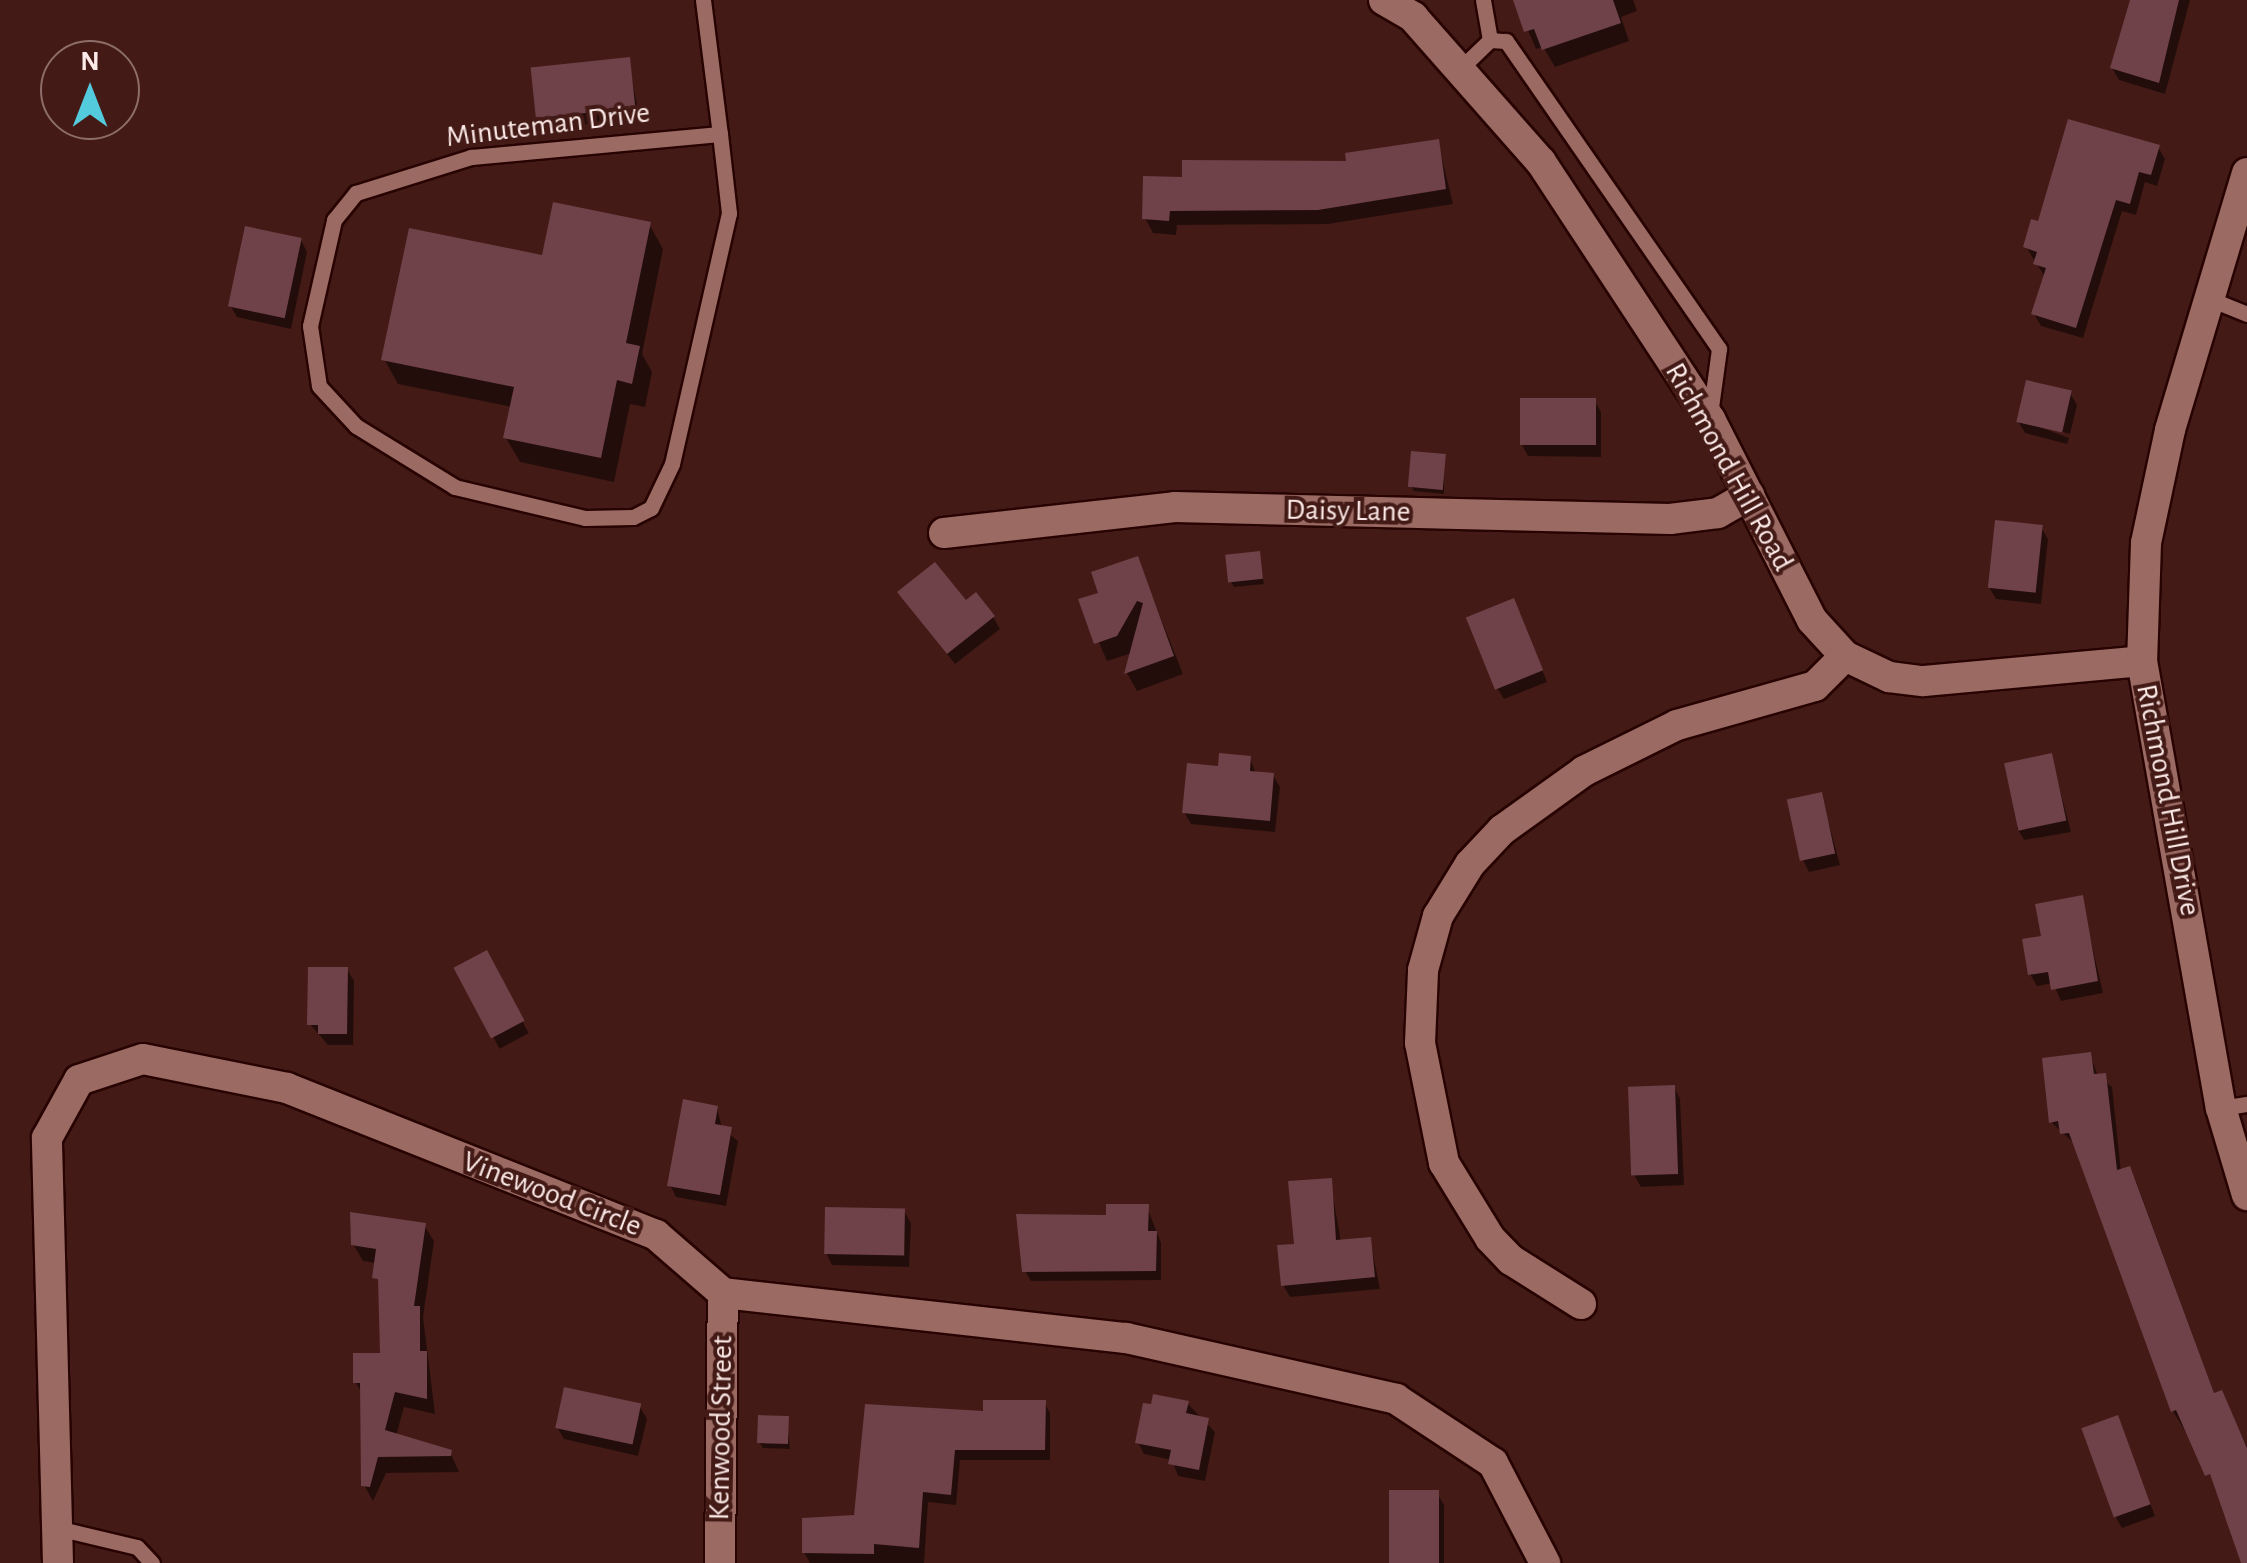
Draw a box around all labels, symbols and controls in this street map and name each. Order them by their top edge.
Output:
north arrow [40,40,140,140]
text: N [80,48,100,76]
street label: Minuteman Drive [444,95,652,155]
street label: Richmond Hill Road [1657,357,1801,577]
street label: Daisy Lane [1285,492,1411,530]
street label: Richmond Hill Drive [2128,681,2208,919]
street label: Vinewood Circle [458,1143,646,1245]
street label: Kenwood Street [701,1335,741,1521]

